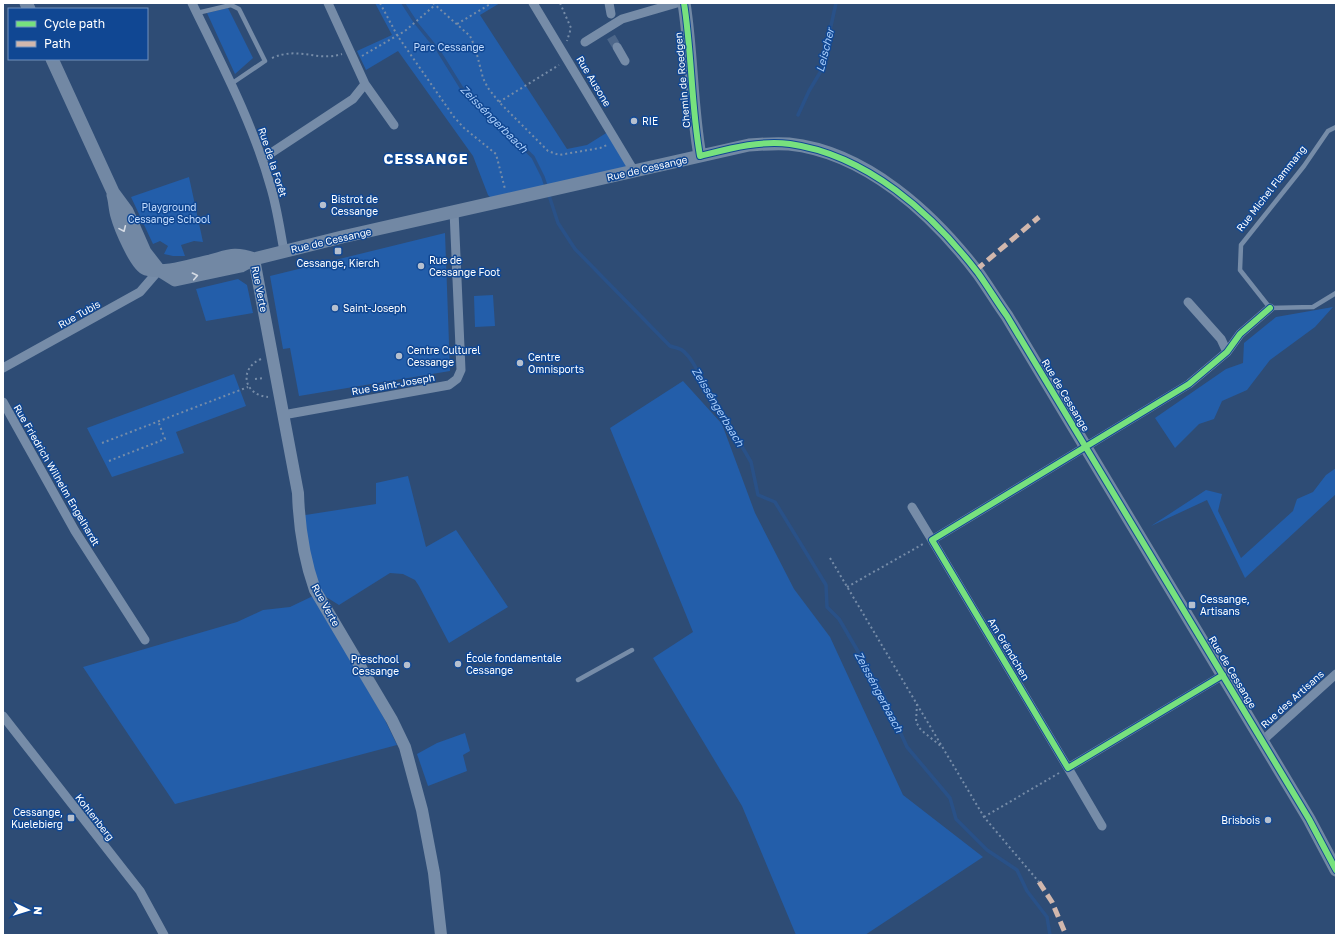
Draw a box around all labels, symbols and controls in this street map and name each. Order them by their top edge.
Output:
legend [8,8,148,60]
text: Cycle path [44,16,105,31]
water label: Leischer [813,25,837,73]
street label: Chemin de Roedgen [672,32,692,128]
text: Path [44,36,71,51]
park label: Parc Cessange [414,41,485,53]
street label: Rue Ausone [574,54,614,109]
water label: Zeisséngerbaach [457,82,532,157]
place label: RIE [642,115,658,127]
marker: RIE [629,116,639,126]
street label: Rue de la Forêt [256,126,290,198]
street label: Rue Michel Flammang [1234,143,1308,233]
district label: CESSANGE [384,150,468,167]
street label: Rue de Cessange [606,153,689,183]
place label: Bistrot de Cessange [331,193,378,217]
marker: Bistrot de Cessange [318,200,328,210]
park label: Playground Cessange School [128,201,210,225]
one-way arrow [118,225,126,232]
street label: Rue de Cessange [290,225,373,255]
marker: Cessange, Kierch [333,246,343,256]
place label: Rue de Cessange Foot [429,254,500,278]
place label: Cessange, Kierch [296,257,380,269]
marker: Rue de Cessange Foot [416,261,426,271]
street label: Rue Verte [250,265,270,313]
one-way arrow [192,273,198,281]
street label: Rue Tubis [56,297,102,331]
place label: Saint-Joseph [343,302,406,314]
marker: Saint-Joseph [330,303,340,313]
place label: Centre Culturel Cessange [407,344,480,368]
marker: Centre Culturel Cessange [394,351,404,361]
place label: Centre Omnisports [528,351,584,375]
street label: Rue de Cessange [1040,357,1092,434]
marker: Centre Omnisports [515,358,525,368]
water label: Zeisséngerbaach [689,365,748,450]
street label: Rue Saint-Joseph [350,371,436,397]
street label: Rue Friedrich Wilhelm Engelhardt [11,402,103,548]
street label: Rue Verte [309,582,343,629]
place label: Cessange, Artisans [1200,593,1250,617]
marker: Cessange, Artisans [1187,600,1197,610]
street label: Am Grëndchen [986,616,1032,682]
street label: Rue de Cessange [1207,634,1259,711]
water label: Zeisséngerbaach [852,649,907,736]
place label: École fondamentale Cessange [466,652,562,676]
place label: Preschool Cessange [351,653,399,677]
marker: École fondamentale Cessange [453,659,463,669]
marker: Preschool Cessange [402,660,412,670]
street label: Rue des Artisans [1258,668,1326,730]
street label: Kohlenberg [73,791,117,843]
place label: Cessange, Kuelebierg [11,806,63,830]
marker: Cessange, Kuelebierg [66,813,76,823]
place label: Brisbois [1221,814,1260,826]
marker: Brisbois [1263,815,1273,825]
north arrow [8,890,48,930]
text: N [32,906,45,915]

